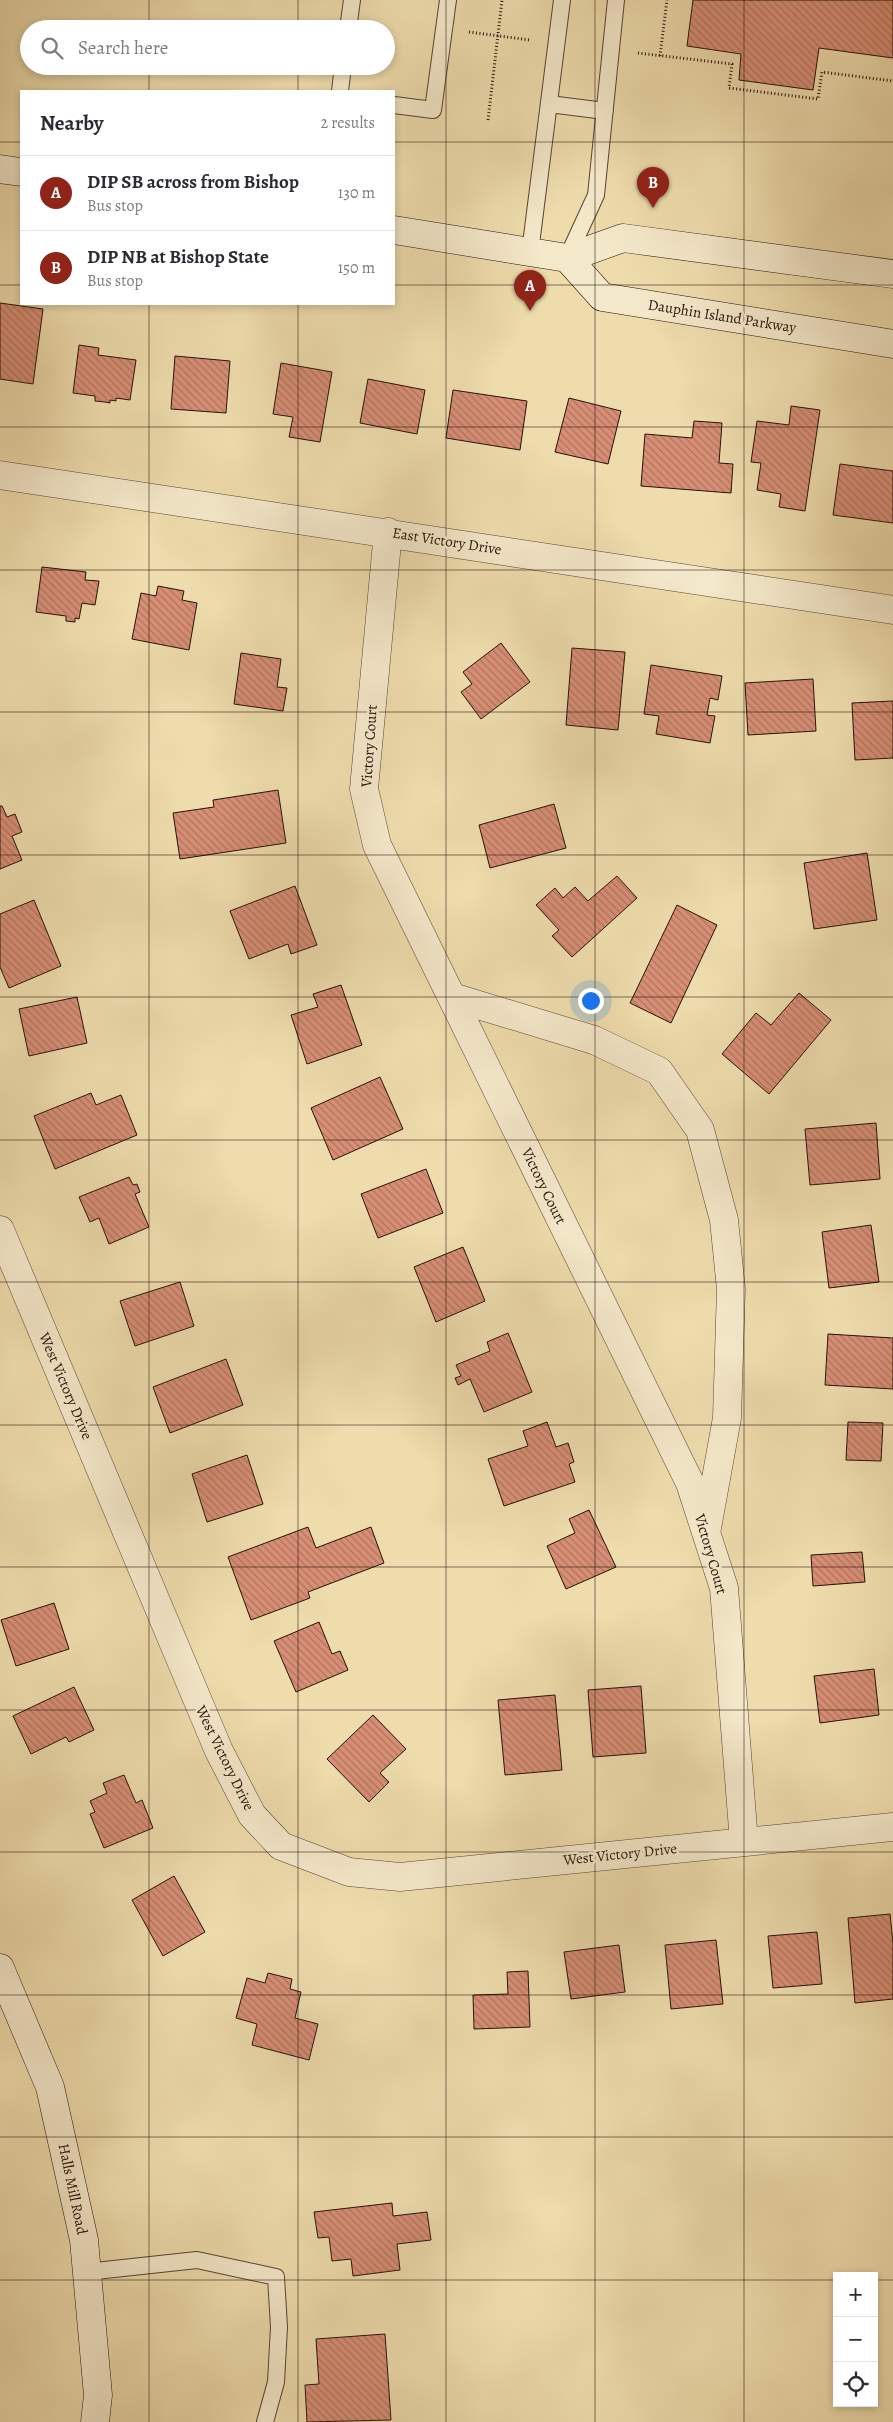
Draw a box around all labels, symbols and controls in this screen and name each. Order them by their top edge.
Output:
search box [20,20,395,75]
icon: search [38,34,66,62]
text: Search here [78,35,168,61]
text: Nearby [40,109,103,137]
text: 2 results [320,112,375,134]
pin: B [637,167,669,208]
text: DIP SB across from Bishop [87,169,299,195]
text: A [51,182,61,204]
text: 130 m [338,182,375,204]
text: Bus stop [87,195,143,217]
text: DIP NB at Bishop State [87,244,269,270]
text: B [51,257,61,279]
text: 150 m [338,257,375,279]
text: Bus stop [87,270,143,292]
pin: A [514,270,546,311]
street label: Dauphin Island Parkway [646,294,798,338]
street label: East Victory Drive [391,522,503,560]
street label: Victory Court [356,704,382,789]
your location [578,988,604,1014]
street label: Victory Court [516,1144,571,1228]
street label: West Victory Drive [34,1329,98,1443]
street label: Victory Court [690,1511,732,1596]
street label: West Victory Drive [190,1701,259,1814]
street label: West Victory Drive [561,1838,678,1870]
street label: Halls Mill Road [54,2142,93,2237]
map controls [833,2272,878,2407]
button: + [833,2272,878,2317]
button: − [833,2317,878,2362]
button: locate [833,2362,878,2407]

